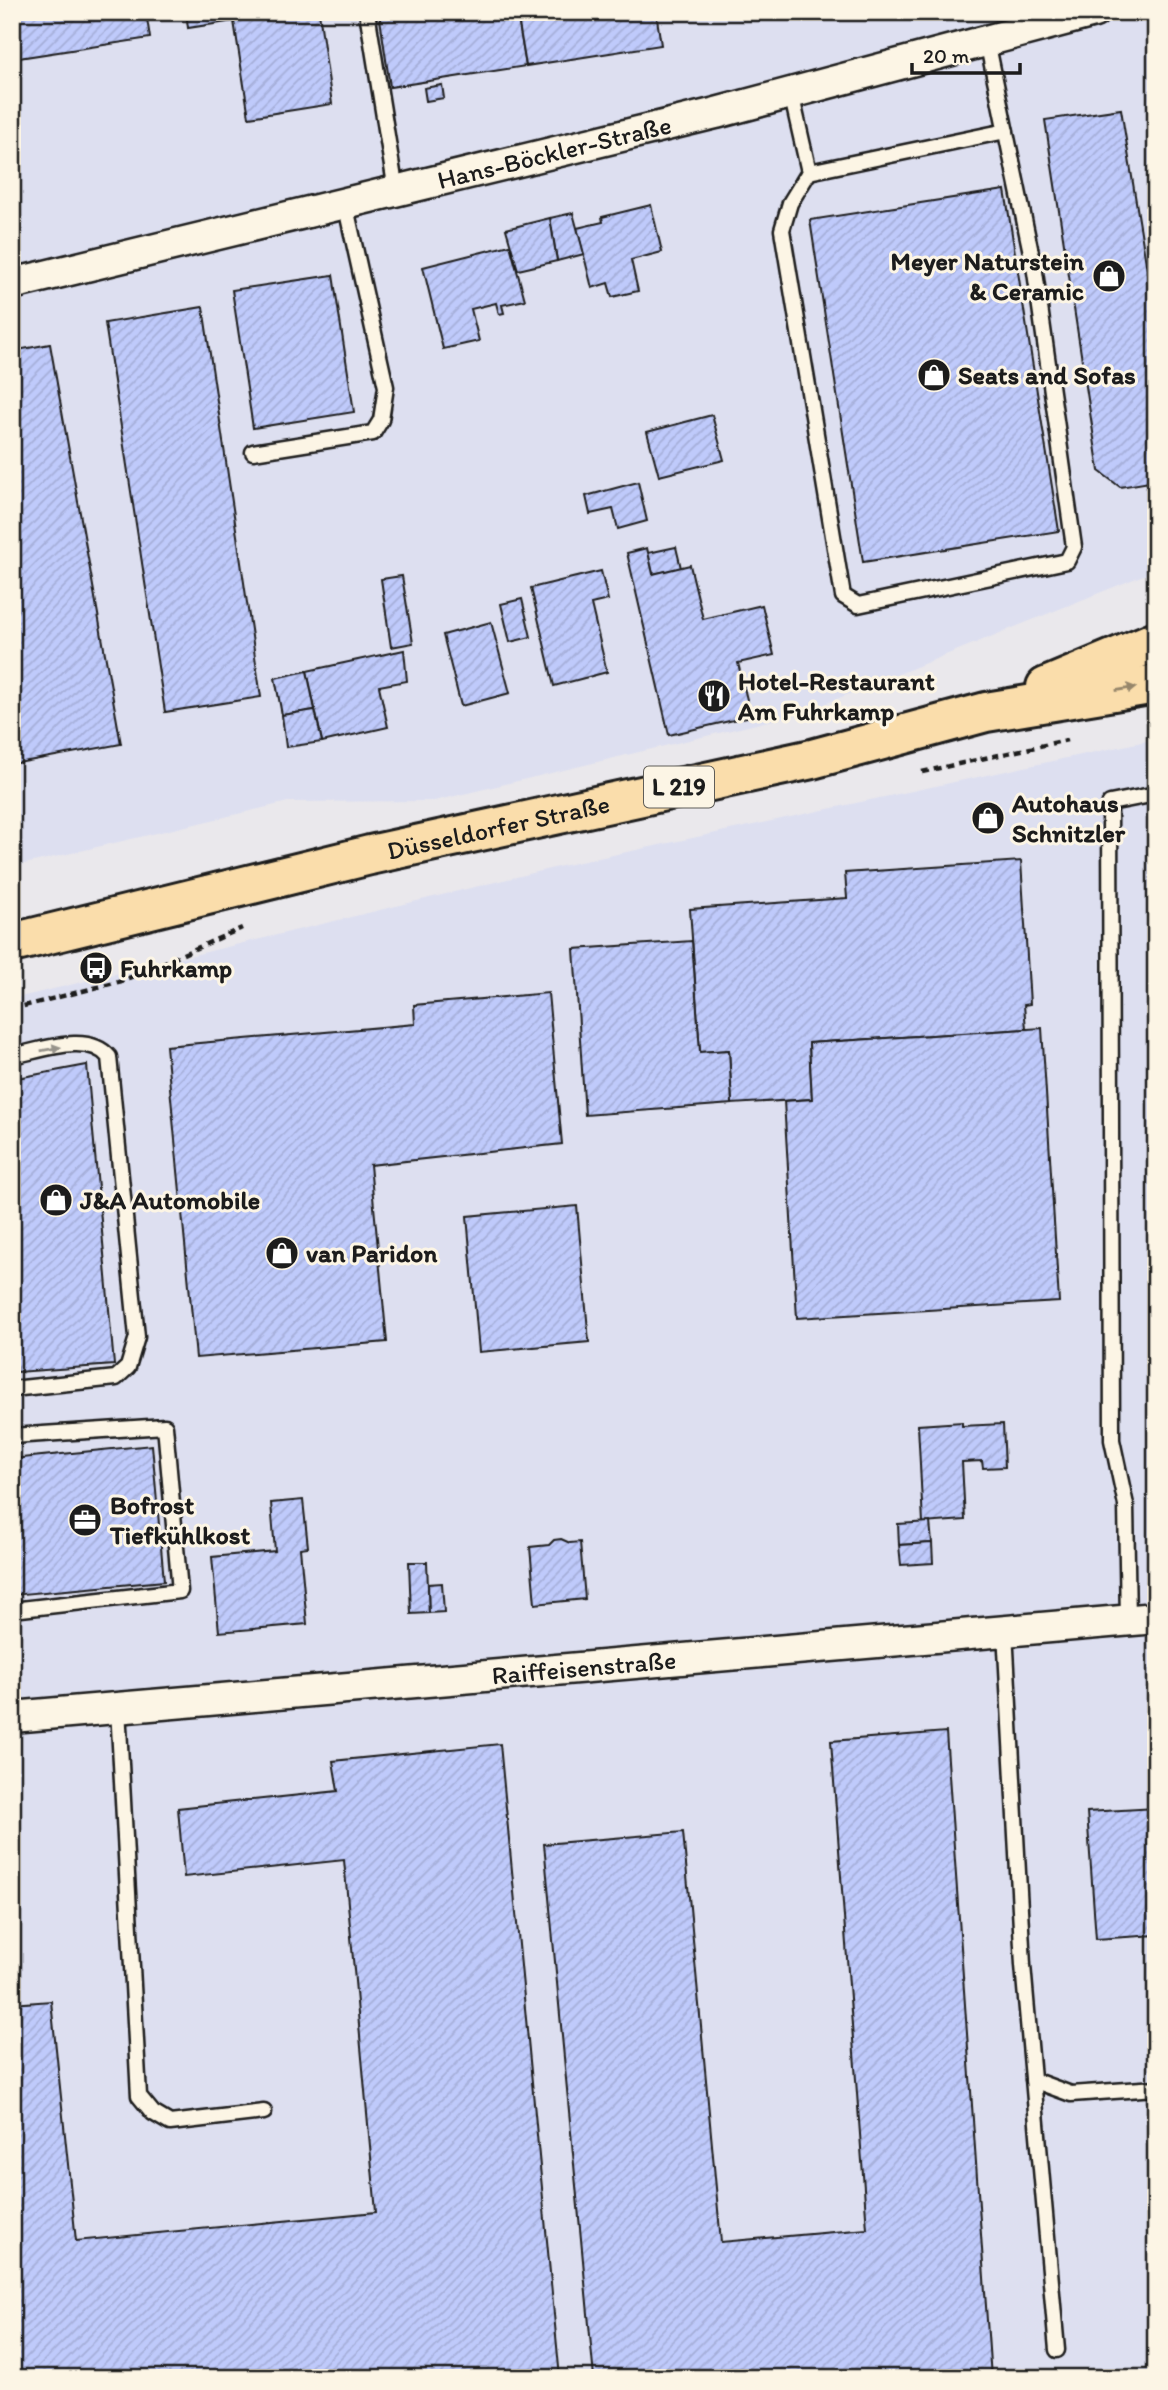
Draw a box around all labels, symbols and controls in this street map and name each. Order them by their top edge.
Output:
scale bar [912,32,1021,76]
text: 20 m [923,43,970,68]
street label: Hans-Böckler-Straße [434,108,674,196]
place label: Meyer Naturstein & Ceramic [890,245,1084,307]
shop icon: Meyer Naturstein & Ceramic [1090,257,1128,295]
shop icon: Seats and Sofas [915,356,953,394]
place label: Seats and Sofas [958,359,1136,391]
place label: Hotel-Restaurant Am Fuhrkamp [737,665,935,727]
restaurant icon: Hotel-Restaurant Am Fuhrkamp [695,677,733,715]
one-way arrow [1115,683,1137,694]
road number: L 219 [644,766,714,808]
street label: Düsseldorfer Straße [384,787,613,867]
place label: Autohaus Schnitzler [1011,787,1126,849]
shop icon: Autohaus Schnitzler [969,799,1007,837]
bus stop icon: Fuhrkamp [77,949,115,987]
place label: Fuhrkamp [120,952,232,984]
one-way arrow [40,1043,62,1054]
shop icon: J&A Automobile [37,1181,75,1219]
place label: J&A Automobile [79,1184,260,1216]
shop icon: van Paridon [263,1234,301,1272]
place label: van Paridon [306,1237,437,1269]
place label: Bofrost Tiefkühlkost [109,1489,251,1551]
office icon: Bofrost Tiefkühlkost [66,1501,104,1539]
street label: Raiffeisenstraße [490,1644,677,1691]

